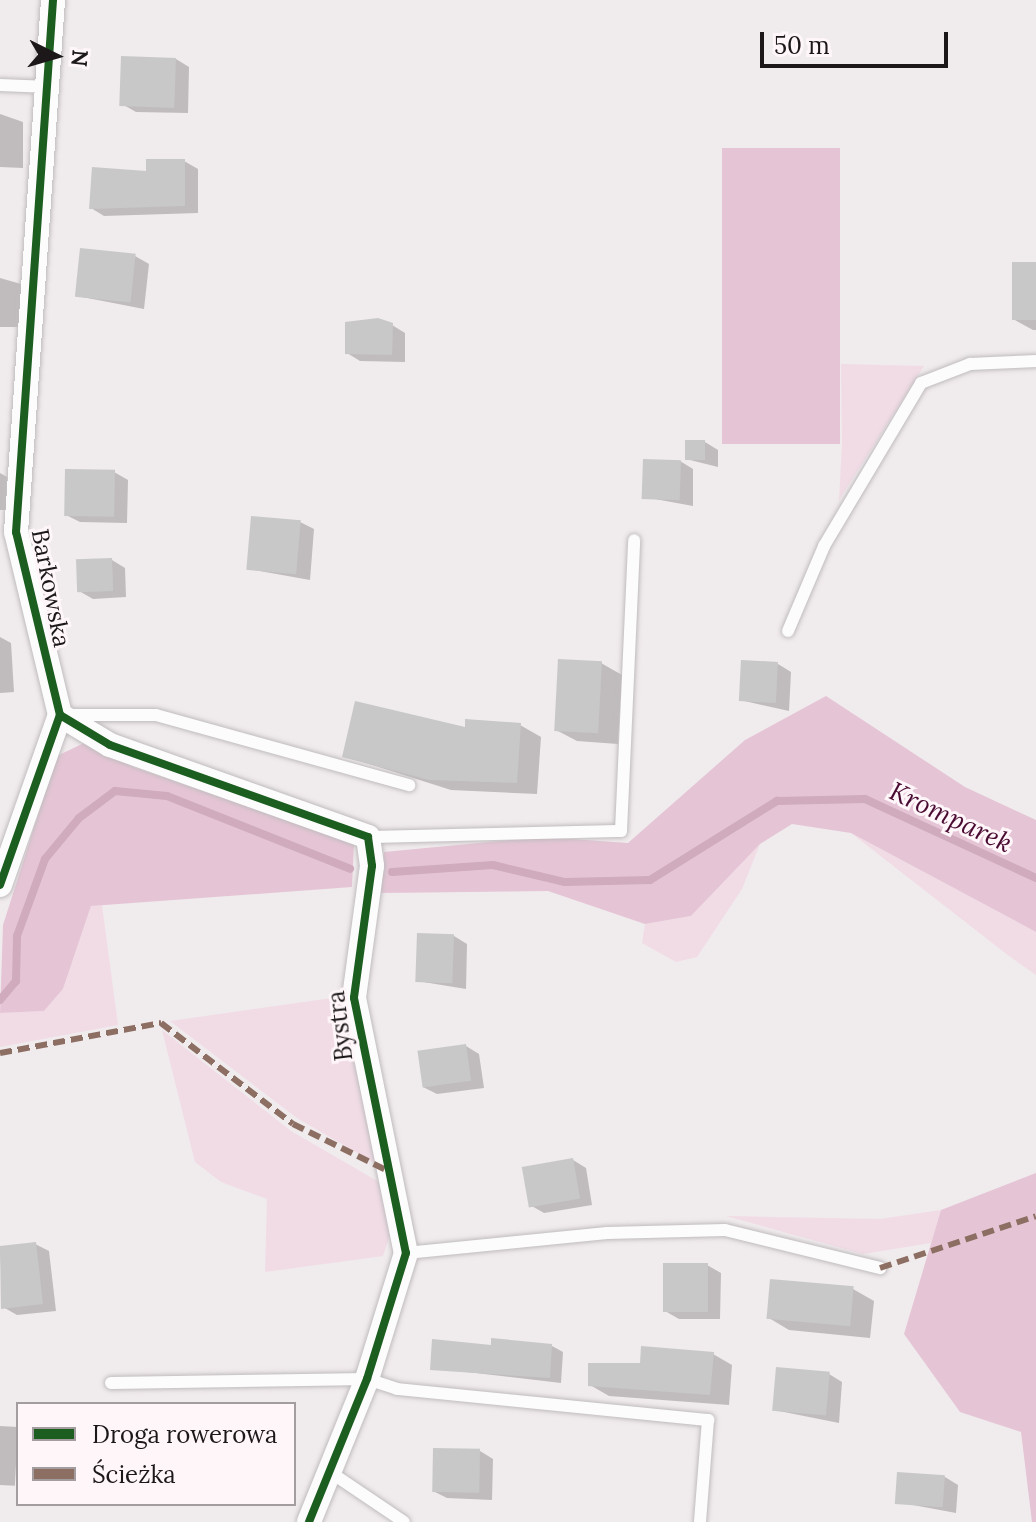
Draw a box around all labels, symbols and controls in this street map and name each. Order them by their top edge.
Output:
north arrow [16,16,96,96]
scale bar [764,16,952,66]
text: 50 m [774,30,830,61]
text: N [65,48,95,68]
street label: Barkowska [25,526,77,650]
water label: Kromparek [885,775,1017,859]
street label: Bystra [321,989,359,1063]
legend [16,1402,296,1506]
text: Droga rowerowa [92,1419,277,1450]
text: Ścieżka [92,1459,176,1490]

